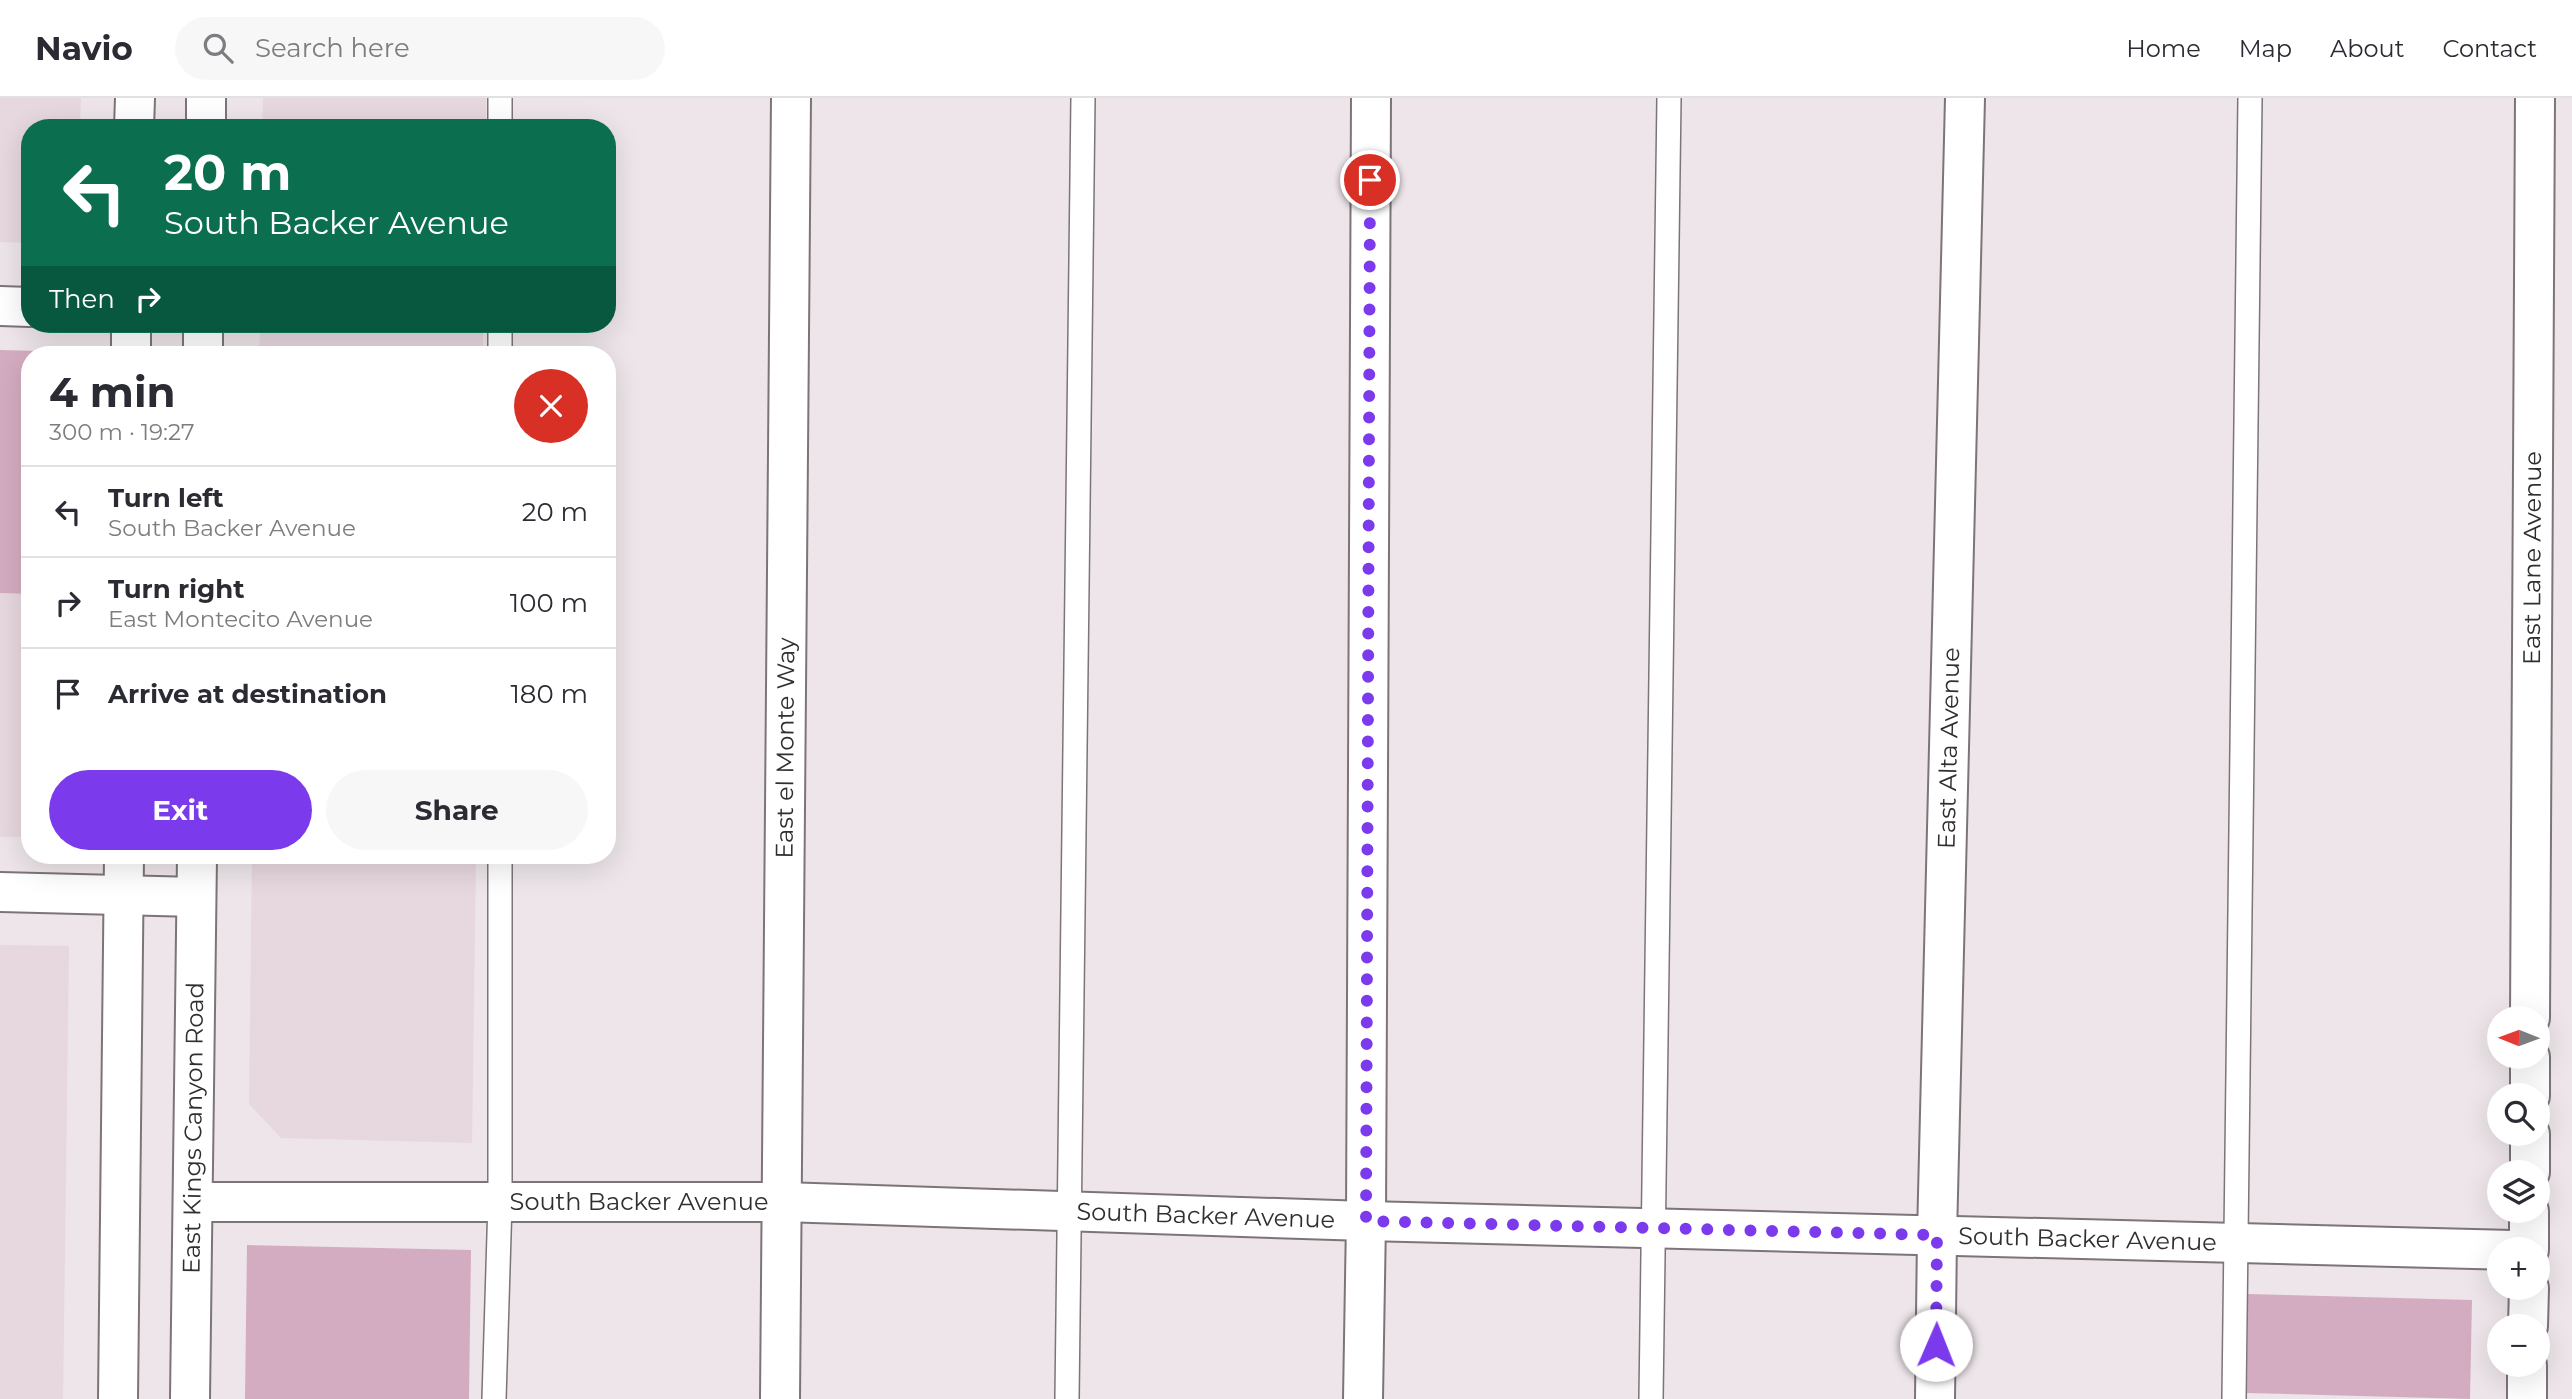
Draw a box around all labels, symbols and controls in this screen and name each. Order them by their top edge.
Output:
search box [175,17,665,80]
text: Navio [35,28,133,68]
icon: search [199,29,237,67]
text: Search here [255,32,410,64]
text: Home [2126,34,2201,63]
text: Map [2239,34,2292,63]
text: About [2330,34,2404,63]
text: Contact [2442,34,2537,63]
text: 20 m [164,143,291,202]
icon: left [49,147,140,238]
pin [1340,150,1400,210]
icon: arrive [1351,161,1389,199]
text: South Backer Avenue [164,203,509,242]
icon: right [129,280,167,318]
text: Then [49,283,115,315]
text: 4 min [49,366,176,418]
button: close [514,369,588,443]
text: 300 m · 19:27 [49,418,194,446]
street label: East Lane Avenue [2517,451,2547,665]
text: Turn left [108,482,224,514]
icon: left [49,493,87,531]
text: 20 m [522,496,588,528]
text: South Backer Avenue [108,514,356,542]
text: Turn right [108,573,244,605]
icon: right [49,584,87,622]
text: 100 m [510,587,588,619]
text: East Montecito Avenue [108,605,373,633]
street label: East el Monte Way [770,637,800,859]
street label: East Alta Avenue [1932,647,1965,849]
icon: arrive [49,675,87,713]
text: Arrive at destination [108,678,387,710]
text: 180 m [510,678,588,710]
button: Exit [49,770,312,850]
button: Share [326,770,588,850]
street label: East Kings Canyon Road [177,982,209,1274]
north arrow [2487,1006,2550,1069]
map controls [2487,1006,2550,1377]
button: search [2487,1083,2550,1146]
button: layers [2487,1160,2550,1223]
street label: South Backer Avenue [510,1187,768,1216]
street label: South Backer Avenue [1076,1197,1336,1234]
street label: South Backer Avenue [1958,1221,2217,1257]
button: + [2487,1237,2550,1300]
position arrow [1899,1308,1973,1382]
button: − [2487,1314,2550,1377]

